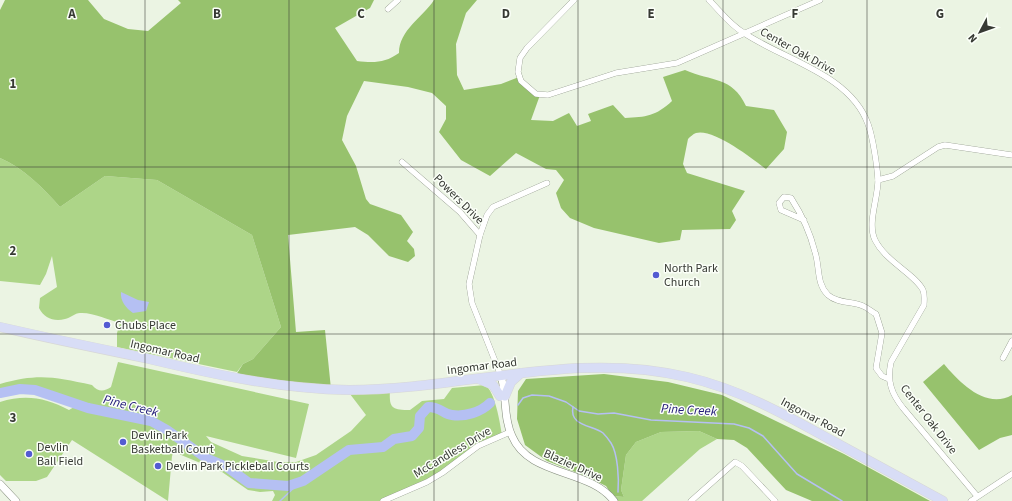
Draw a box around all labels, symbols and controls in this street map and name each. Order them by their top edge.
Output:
text: A [67,5,76,23]
text: B [213,5,221,23]
text: C [357,5,365,23]
text: D [502,5,510,23]
text: E [647,5,655,23]
text: F [792,5,799,23]
text: G [936,5,944,23]
north arrow [960,12,1000,52]
street label: Center Oak Drive [757,24,839,79]
text: N [965,31,981,46]
text: 1 [10,75,17,93]
street label: Powers Drive [430,170,488,228]
text: 2 [10,242,17,260]
place label: North Park Church [664,260,718,291]
marker: North Park Church [651,270,661,280]
place label: Chubs Place [115,317,176,334]
marker: Chubs Place [102,320,112,330]
street label: Ingomar Road [129,335,201,368]
street label: Ingomar Road [446,354,518,379]
street label: Center Oak Drive [896,381,961,458]
water label: Pine Creek [101,390,161,422]
street label: Ingomar Road [778,393,848,441]
water label: Pine Creek [660,400,718,420]
text: 3 [10,409,17,427]
street label: McCandless Drive [410,423,494,482]
place label: Devlin Park Basketball Court [131,427,214,458]
marker: Devlin Park Basketball Court [118,437,128,447]
place label: Devlin Ball Field [37,439,83,470]
street label: Blazier Drive [541,445,605,486]
marker: Devlin Ball Field [24,449,34,459]
place label: Devlin Park Pickleball Courts [166,458,309,475]
marker: Devlin Park Pickleball Courts [153,461,163,471]

